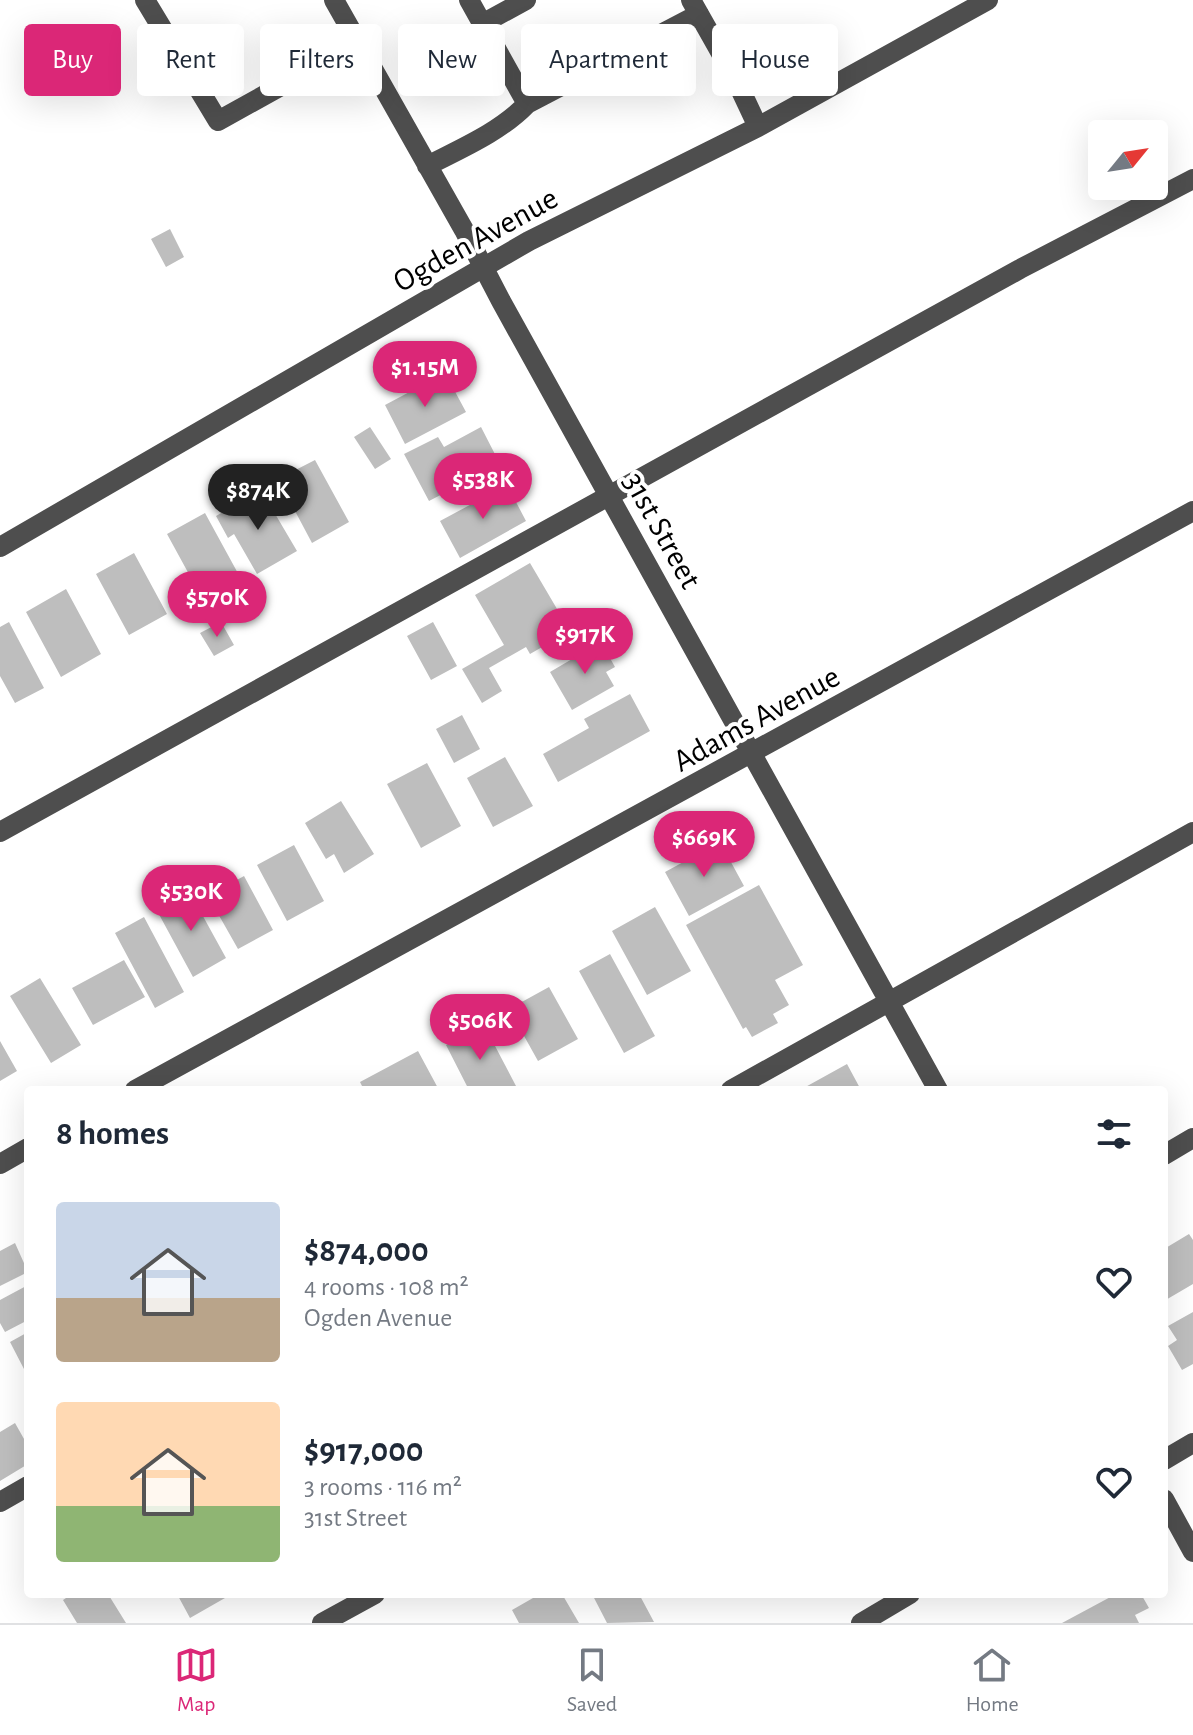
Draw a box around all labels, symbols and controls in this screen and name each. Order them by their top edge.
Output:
chip: Buy [24,24,121,96]
chip: Rent [137,24,244,96]
chip: Filters [260,24,382,96]
chip: New [398,24,505,96]
chip: Apartment [521,24,696,96]
chip: House [712,24,838,96]
north arrow [1088,120,1168,200]
map controls [1088,120,1168,200]
street label: Ogden Avenue [388,182,563,298]
pin: $1.15M [360,341,490,409]
text: $1.15M [391,354,459,380]
pin: $538K [427,453,539,521]
pin: $874K [202,464,314,532]
text: $538K [452,466,514,492]
street label: 31st Street [617,467,707,594]
text: $874K [226,477,290,503]
pin: $570K [161,571,273,639]
text: $570K [186,584,248,610]
pin: $917K [529,608,641,676]
text: $917K [555,621,615,647]
street label: Adams Avenue [668,660,845,778]
pin: $669K [648,811,760,879]
text: $669K [672,824,736,850]
pin: $530K [135,865,247,933]
text: $530K [160,878,222,904]
pin: $506K [424,994,536,1062]
text: $506K [448,1007,512,1033]
icon: filters [1092,1112,1136,1156]
text: 8 homes [56,1117,169,1151]
icon: home [120,1234,216,1330]
text: $874,000 [304,1234,429,1268]
icon: heart [1092,1260,1136,1304]
text: 4 rooms · 108 m² [304,1274,469,1300]
text: Ogden Avenue [304,1305,452,1331]
icon: home [120,1434,216,1530]
text: $917,000 [304,1434,424,1468]
icon: heart [1092,1460,1136,1504]
text: 3 rooms · 116 m² [304,1474,462,1500]
text: 31st Street [304,1505,407,1531]
tab: Map [174,1643,218,1717]
tab: Saved [567,1643,617,1717]
tab: Home [966,1643,1019,1717]

